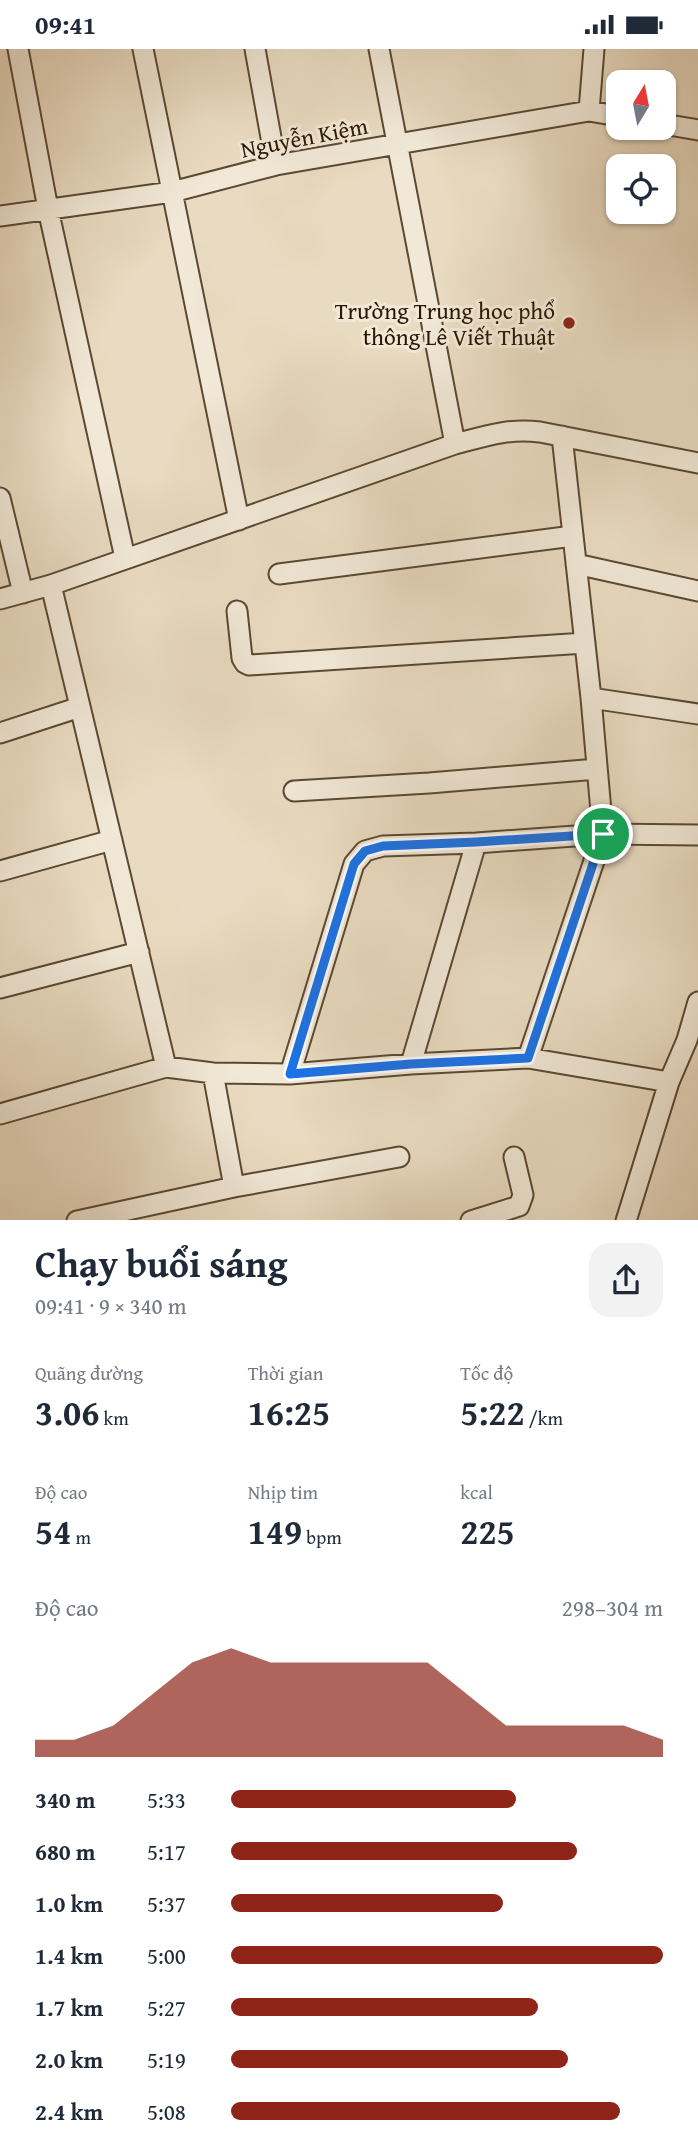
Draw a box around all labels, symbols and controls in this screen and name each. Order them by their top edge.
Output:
text: 09:41 [35,5,96,44]
north arrow [606,70,676,140]
map controls [606,70,676,224]
street label: Nguyễn Kiệm [238,108,371,165]
button: locate [606,154,676,224]
place label: Trường Trung học phổ thông Lê Viết Thuật [335,294,555,353]
marker: Trường Trung học phổ thông Lê Viết Thuật [561,315,577,331]
pin [573,804,633,864]
icon: arrive [584,815,622,853]
text: Chạy buổi sáng [35,1235,288,1291]
button: share [589,1243,663,1317]
text: 09:41 · 9 × 340 m [35,1289,187,1322]
text: Quãng đường [35,1359,143,1387]
text: Thời gian [248,1359,323,1387]
text: Tốc độ [460,1359,513,1387]
text: 3.06 [35,1387,99,1438]
text: 16:25 [248,1387,330,1438]
text: 5:22 [460,1387,525,1438]
text: km [99,1404,129,1432]
text: /km [525,1404,563,1432]
text: Độ cao [35,1478,88,1506]
text: Nhịp tim [248,1478,318,1506]
text: kcal [460,1478,493,1506]
text: 54 [35,1506,71,1557]
text: 149 [248,1506,302,1557]
text: 225 [460,1506,515,1557]
text: m [71,1523,91,1551]
text: bpm [302,1523,342,1551]
text: Độ cao [35,1591,99,1624]
text: 298–304 m [562,1591,663,1624]
text: 340 m [35,1783,96,1816]
text: 5:33 [147,1783,186,1816]
text: 680 m [35,1835,96,1868]
text: 5:17 [147,1835,186,1868]
text: 1.0 km [35,1887,103,1920]
text: 5:37 [147,1887,186,1920]
text: 1.4 km [35,1939,103,1972]
text: 5:00 [147,1939,186,1972]
text: 1.7 km [35,1991,103,2024]
text: 5:27 [147,1991,186,2024]
text: 2.0 km [35,2043,103,2076]
text: 5:19 [147,2043,186,2076]
text: 2.4 km [35,2095,103,2128]
text: 5:08 [147,2095,186,2128]

